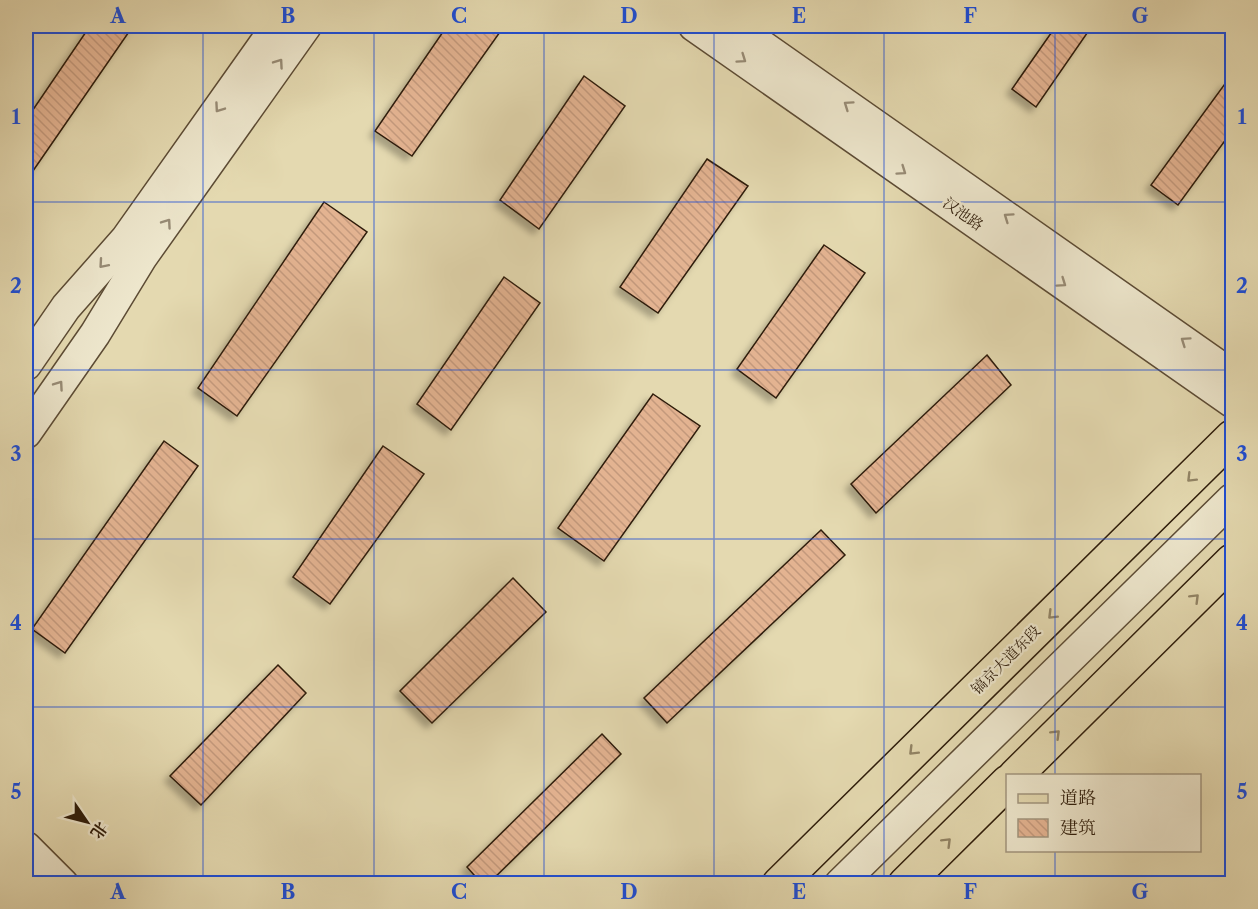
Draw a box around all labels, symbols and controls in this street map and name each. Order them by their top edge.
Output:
text: A [109,4,126,28]
text: B [281,4,296,28]
text: C [451,4,467,28]
text: D [620,4,638,28]
text: E [792,4,806,28]
text: F [963,4,977,28]
text: G [1132,4,1149,28]
one-way arrow [736,52,747,63]
one-way arrow [272,59,283,70]
one-way arrow [215,101,226,112]
one-way arrow [844,101,855,112]
text: 1 [12,105,21,129]
text: 1 [1238,105,1247,129]
one-way arrow [895,164,906,175]
street label: 汉池路 [939,193,987,234]
one-way arrow [1003,213,1014,224]
one-way arrow [160,218,171,229]
one-way arrow [99,258,110,268]
text: 2 [10,274,22,298]
text: 2 [1236,274,1248,298]
one-way arrow [1055,276,1066,287]
one-way arrow [1180,337,1191,348]
one-way arrow [52,381,63,392]
text: 3 [10,442,22,466]
text: 3 [1236,442,1248,466]
one-way arrow [1187,470,1198,481]
one-way arrow [1188,594,1199,605]
one-way arrow [1048,607,1059,618]
text: 4 [10,611,22,635]
text: 4 [1236,611,1248,635]
street label: 镐京大道东段 [967,621,1044,698]
one-way arrow [1049,731,1060,742]
one-way arrow [909,744,920,755]
legend [1006,774,1201,852]
text: 5 [10,780,22,804]
text: 5 [1236,780,1248,804]
text: 道路 [1060,787,1096,809]
north arrow [57,792,117,852]
text: 建筑 [1060,817,1096,839]
text: 北 [87,818,112,843]
one-way arrow [939,839,950,850]
text: A [109,880,126,904]
text: B [281,880,296,904]
text: C [451,880,467,904]
text: D [620,880,638,904]
text: E [792,880,806,904]
text: F [963,880,977,904]
text: G [1132,880,1149,904]

